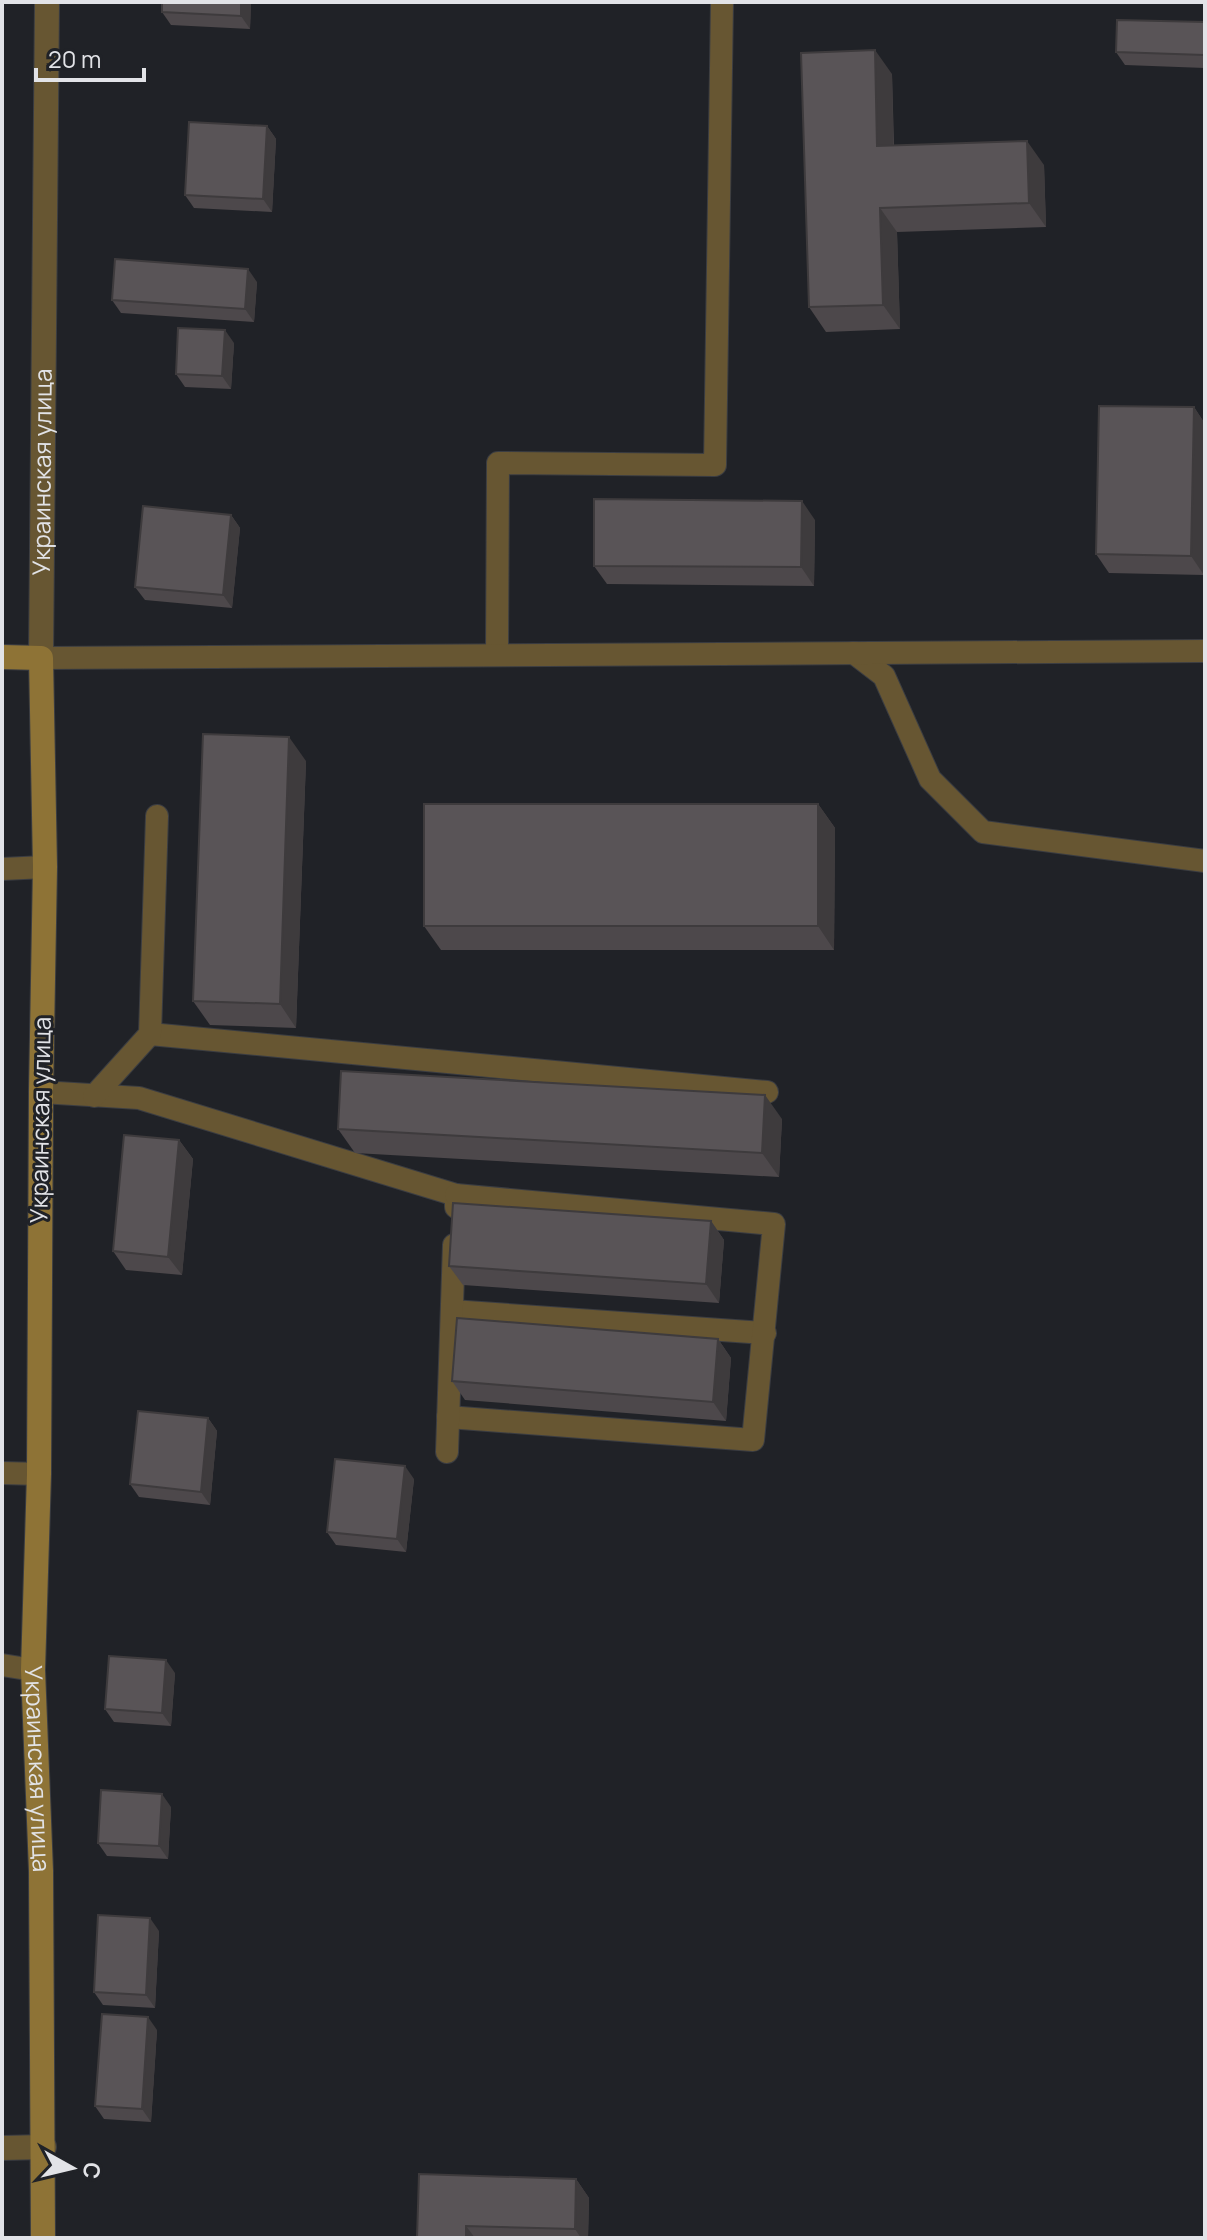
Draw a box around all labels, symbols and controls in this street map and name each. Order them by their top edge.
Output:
scale bar [36,32,144,82]
text: 20 m [48,42,101,75]
street label: Украинская улица [24,368,59,576]
street label: Украинская улица [21,1016,58,1224]
street label: Украинская улица [18,1665,59,1873]
north arrow [32,2128,112,2208]
text: С [76,2161,108,2181]

